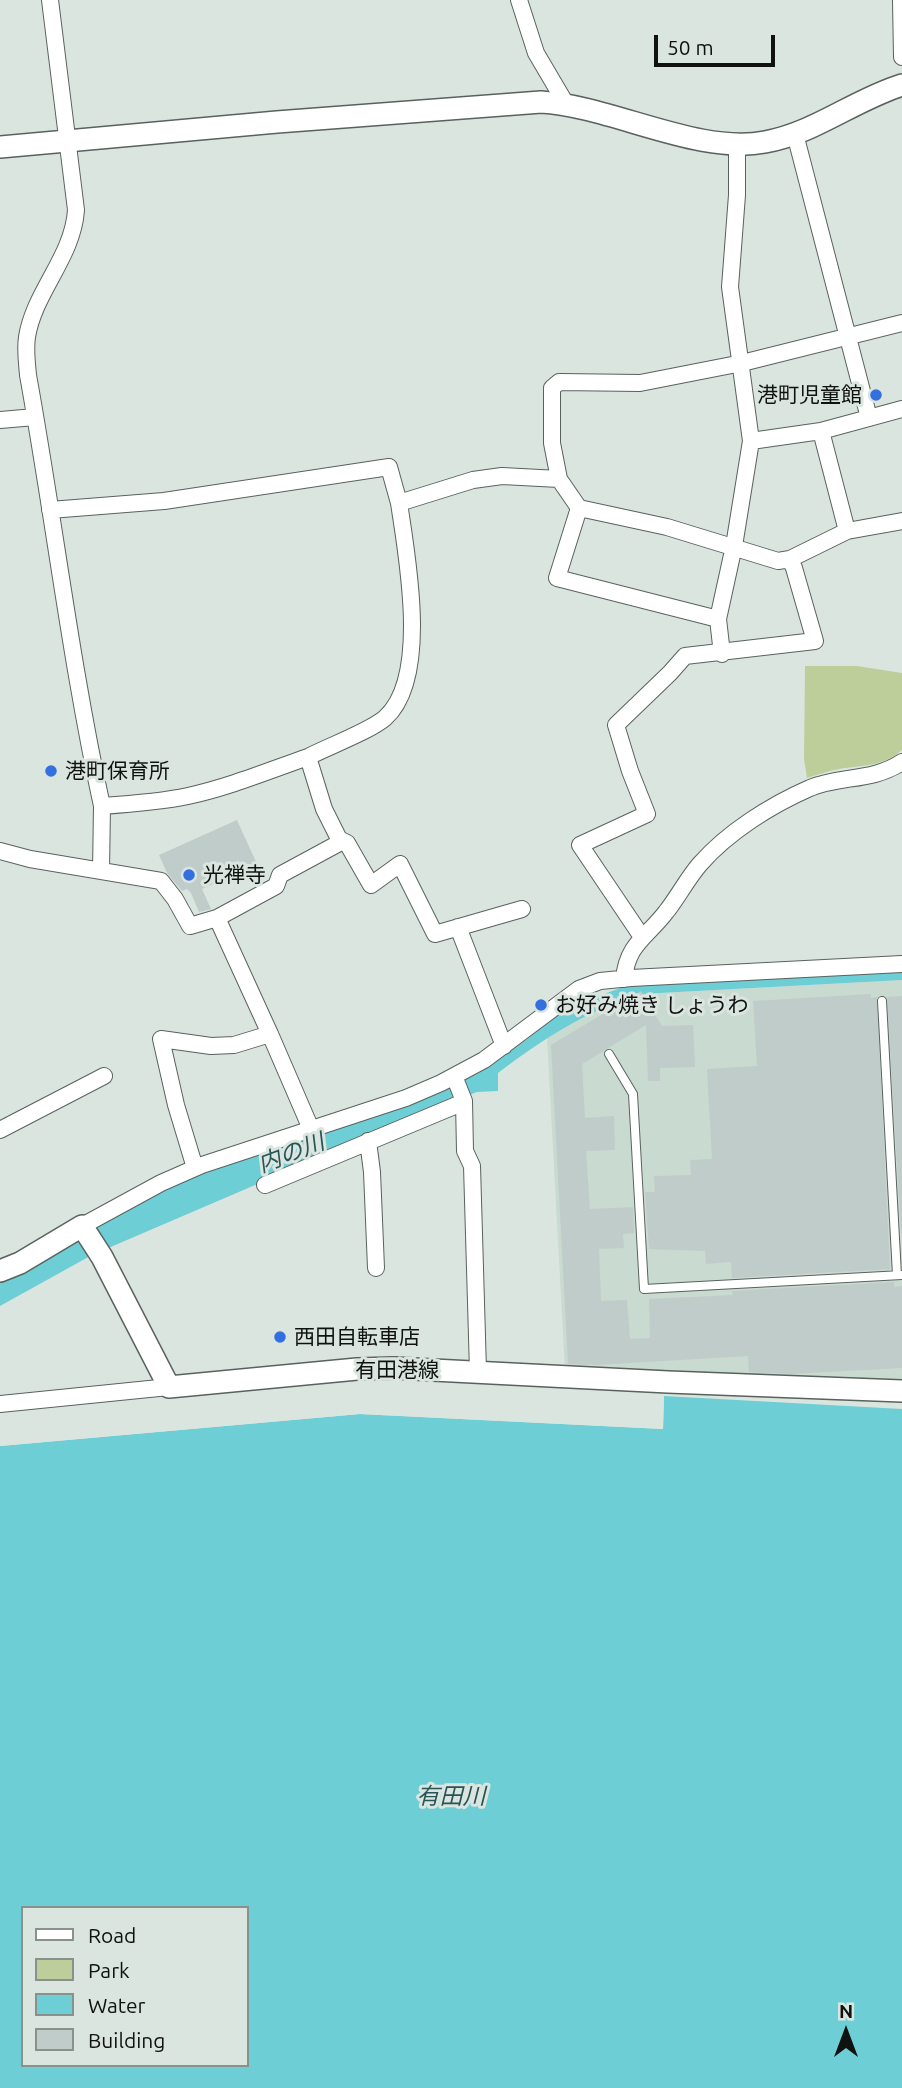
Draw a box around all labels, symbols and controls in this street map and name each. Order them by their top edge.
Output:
scale bar [657,21,778,65]
text: 50 m [667,35,714,59]
place label: 港町児童館 [757,382,862,408]
marker: 港町児童館 [868,387,884,403]
place label: 港町保育所 [65,758,170,784]
marker: 港町保育所 [43,763,59,779]
place label: 光禅寺 [203,862,266,888]
marker: 光禅寺 [181,867,197,883]
place label: お好み焼き しょうわ [555,992,749,1018]
marker: お好み焼き しょうわ [533,997,549,1013]
water label: 内の川 [254,1128,328,1178]
place label: 西田自転車店 [294,1324,420,1350]
marker: 西田自転車店 [272,1329,288,1345]
street label: 有田港線 [355,1357,439,1383]
water label: 有田川 [417,1782,485,1810]
legend [21,1906,248,2067]
text: Road [88,1923,136,1947]
text: Park [88,1958,130,1982]
text: Water [88,1993,146,2017]
north arrow [811,1997,881,2067]
text: N [839,2000,853,2022]
text: Building [88,2028,165,2052]

